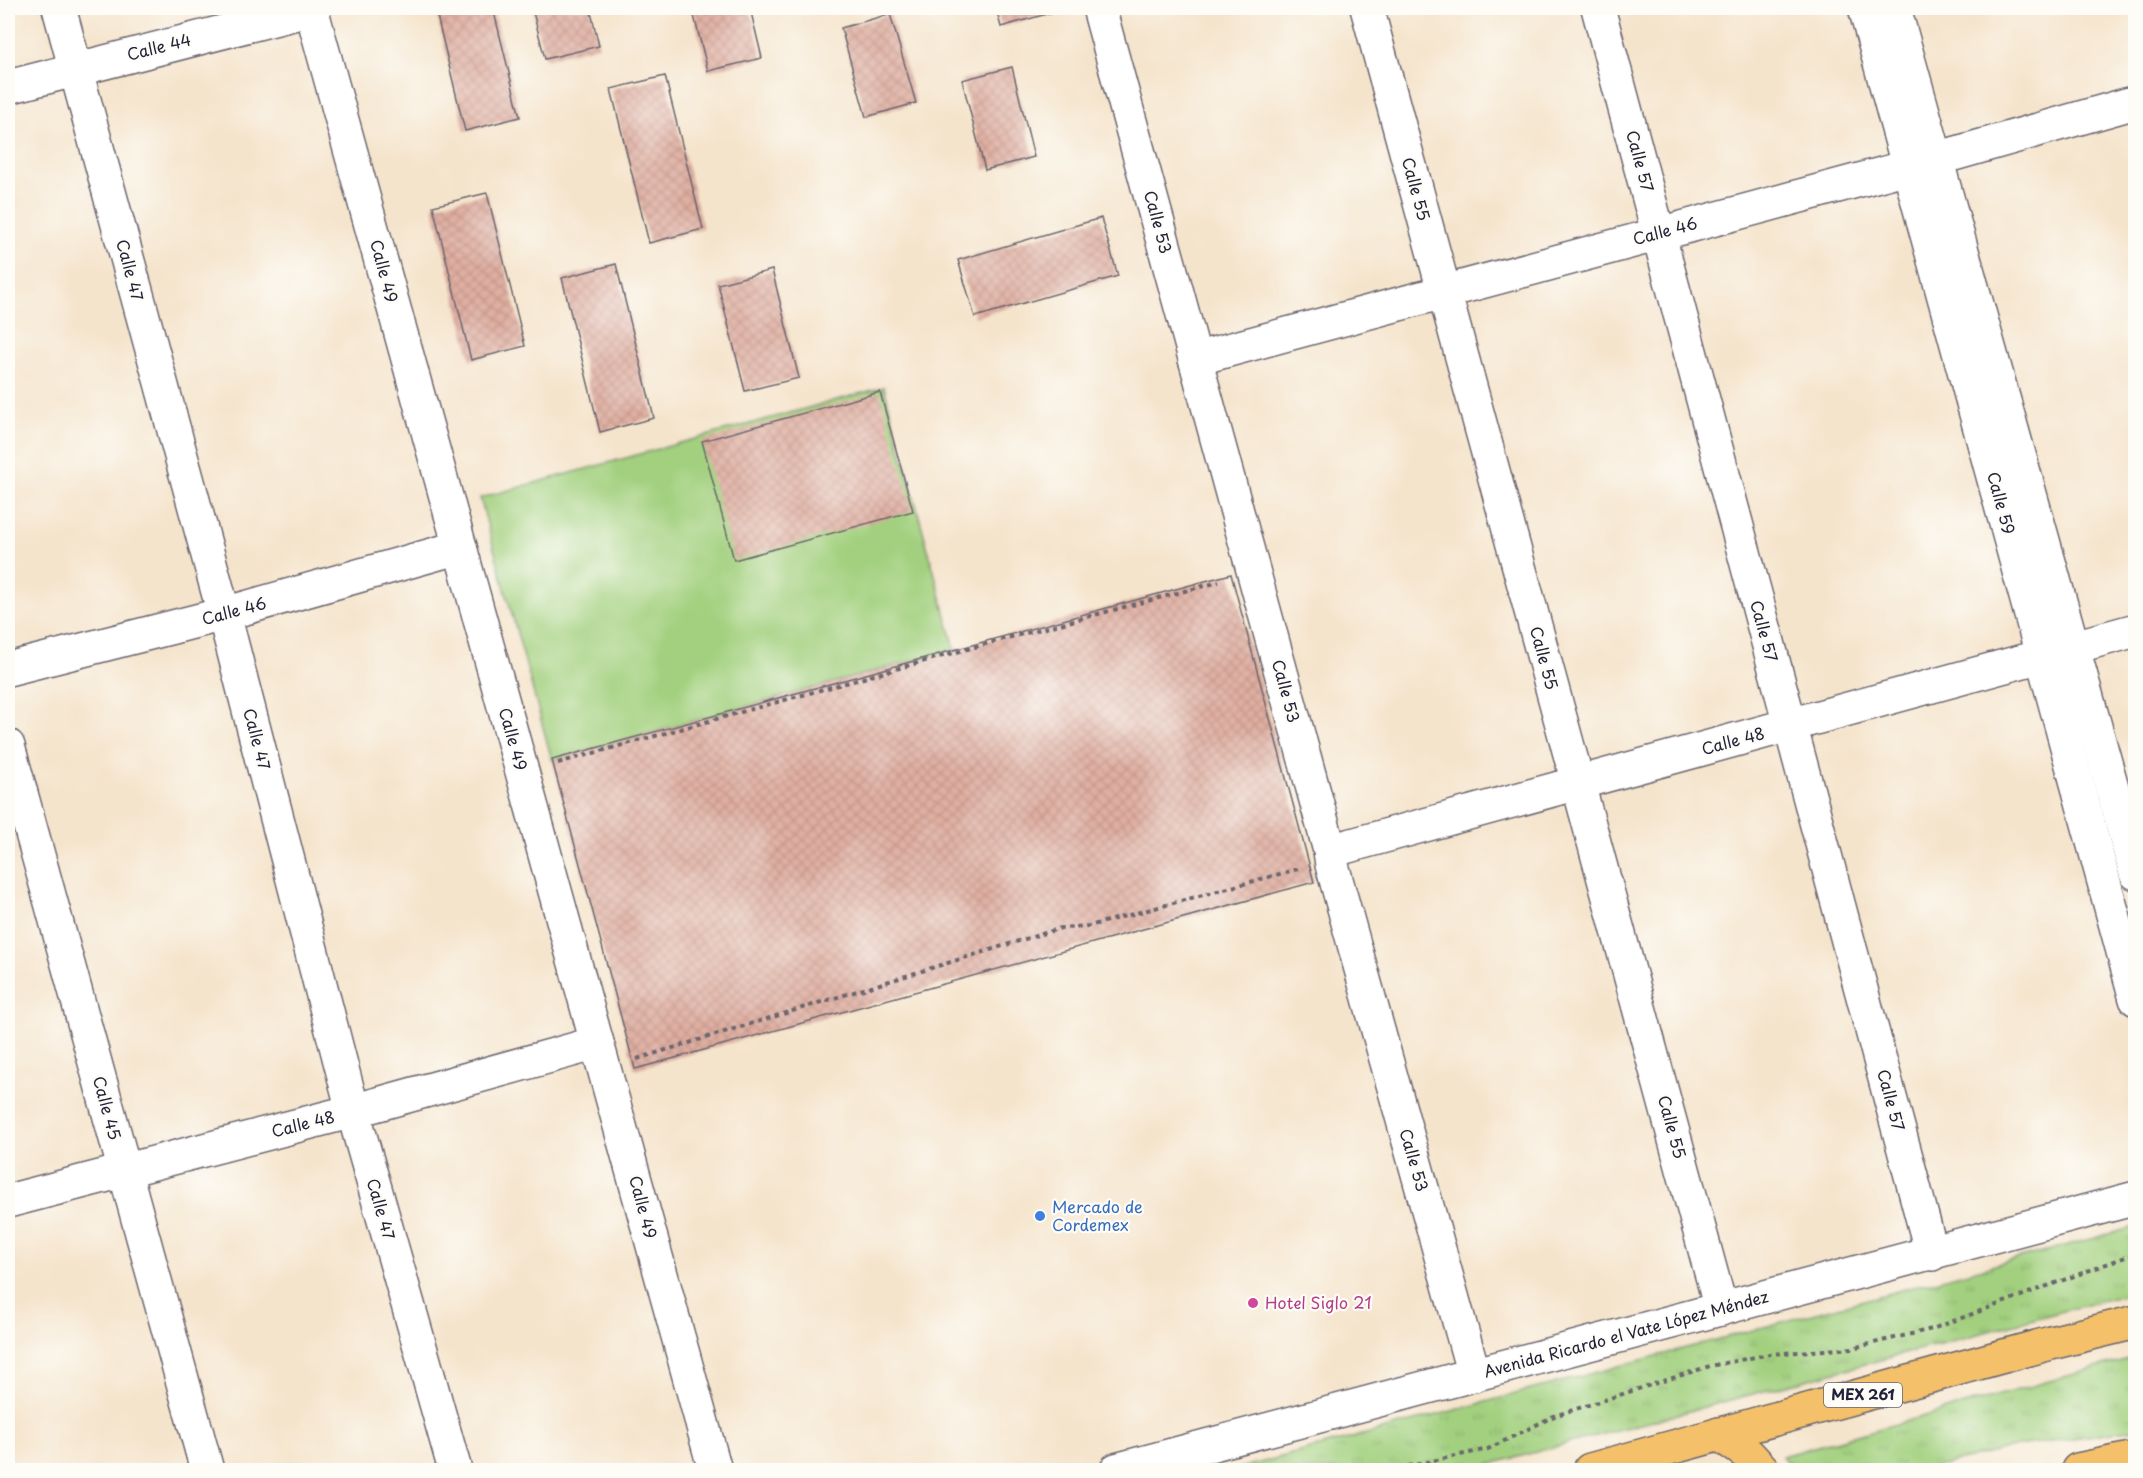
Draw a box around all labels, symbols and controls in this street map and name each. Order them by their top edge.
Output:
street label: Calle 44 [124,27,193,66]
street label: Calle 57 [1621,127,1661,194]
street label: Calle 55 [1397,154,1437,223]
street label: Calle 53 [1139,188,1179,256]
street label: Calle 46 [1630,210,1700,250]
street label: Calle 47 [111,236,151,304]
street label: Calle 49 [365,237,405,305]
street label: Calle 59 [1982,469,2022,537]
street label: Calle 46 [199,590,269,630]
street label: Calle 57 [1745,597,1785,664]
street label: Calle 55 [1525,623,1565,692]
street label: Calle 53 [1267,657,1307,725]
street label: Calle 47 [238,705,278,773]
street label: Calle 49 [494,705,534,773]
street label: Calle 48 [1699,720,1767,760]
street label: Calle 57 [1872,1066,1912,1133]
street label: Calle 45 [88,1073,128,1142]
street label: Calle 55 [1653,1092,1693,1161]
street label: Calle 48 [269,1104,337,1142]
street label: Calle 53 [1395,1125,1435,1194]
street label: Calle 49 [624,1173,664,1241]
street label: Calle 47 [362,1175,402,1243]
place label: Mercado de Cordemex [1052,1194,1143,1236]
marker: Mercado de Cordemex [1033,1209,1047,1223]
street label: Avenida Ricardo el Vate López Méndez [1481,1283,1771,1383]
place label: Hotel Siglo 21 [1265,1290,1372,1314]
marker: Hotel Siglo 21 [1246,1296,1260,1310]
road number: MEX 261 [1824,1383,1902,1407]

